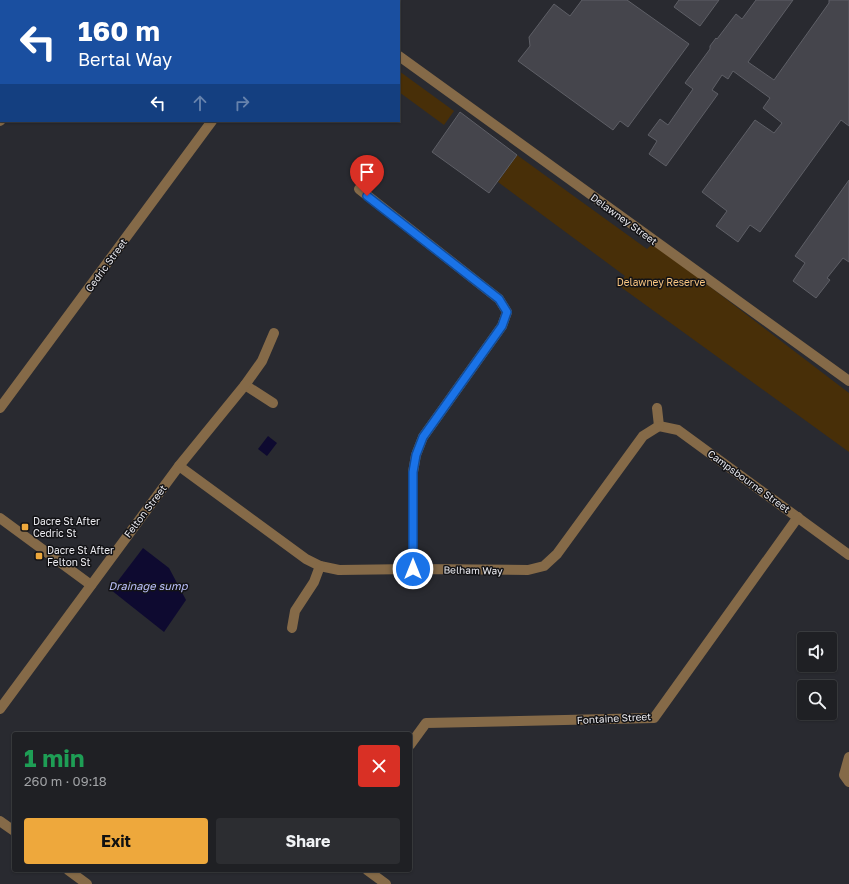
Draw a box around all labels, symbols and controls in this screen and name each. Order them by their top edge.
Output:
text: 160 m [78,14,160,47]
icon: left [12,16,64,68]
text: Bertal Way [78,48,172,70]
icon: left [147,92,169,114]
icon: ahead [189,92,211,114]
icon: right [231,92,253,114]
pin [350,155,384,196]
icon: arrive [356,161,378,183]
street label: Delawney Street [588,191,660,247]
street label: Cedric Street [83,236,129,294]
park label: Delawney Reserve [617,276,705,288]
street label: Campsbourne Street [705,447,793,515]
street label: Felton Street [121,482,169,540]
place label: Dacre St After Cedric St [33,515,100,539]
marker: Dacre St After Cedric St [20,522,30,532]
place label: Dacre St After Felton St [47,544,114,568]
position arrow [392,548,434,590]
marker: Dacre St After Felton St [34,551,44,561]
street label: Belham Way [443,563,503,577]
water label: Drainage sump [109,579,189,593]
map controls [797,632,837,720]
button: sound [797,632,837,672]
button: search [797,680,837,720]
street label: Fontaine Street [577,710,651,726]
text: 1 min [24,743,84,772]
button: close [358,745,400,787]
text: 260 m · 09:18 [24,773,107,789]
button: Exit [24,818,208,864]
button: Share [216,818,400,864]

